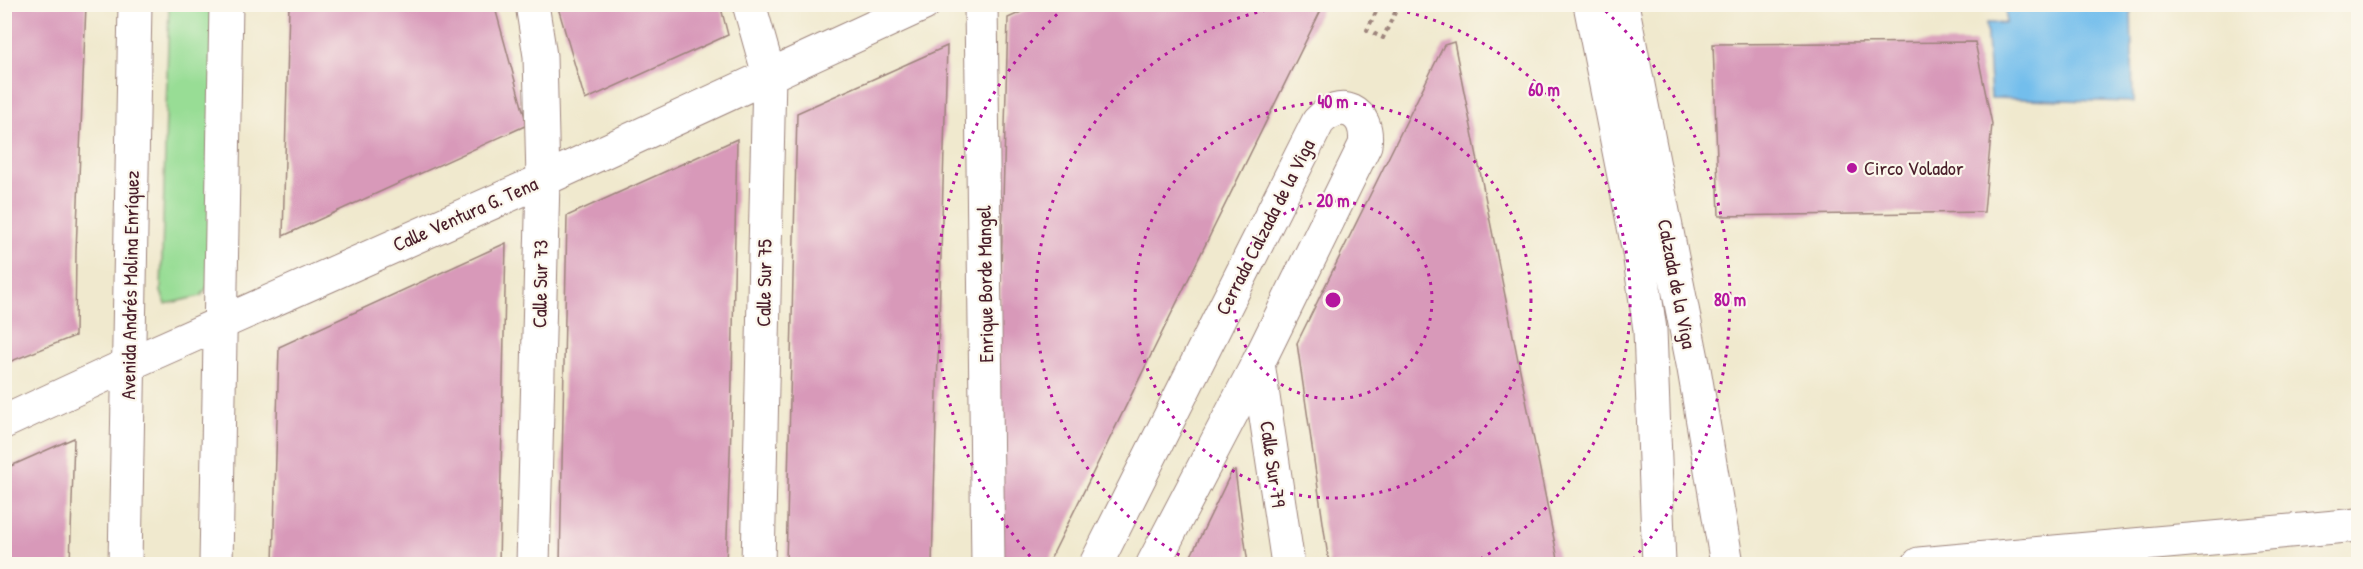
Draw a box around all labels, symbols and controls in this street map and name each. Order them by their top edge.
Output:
text: 60 m [1528,77,1560,102]
text: 40 m [1317,89,1349,114]
street label: Cerrada Calzada de la Viga [1209,134,1321,319]
place label: Circo Volador [1864,154,1964,181]
marker: Circo Volador [1845,161,1859,175]
street label: Calle Ventura G. Tena [388,169,542,258]
street label: Avenida Andrés Molina Enríquez [114,170,145,400]
text: 20 m [1317,188,1349,213]
street label: Enrique Borde Mangel [970,205,999,363]
street label: Calzada de la Viga [1652,217,1703,351]
street label: Calle Sur 75 [749,238,778,327]
street label: Calle Sur 73 [525,240,554,328]
text: 80 m [1714,287,1746,312]
centre of rings [1323,290,1343,310]
street label: Calle Sur 79 [1254,419,1293,509]

